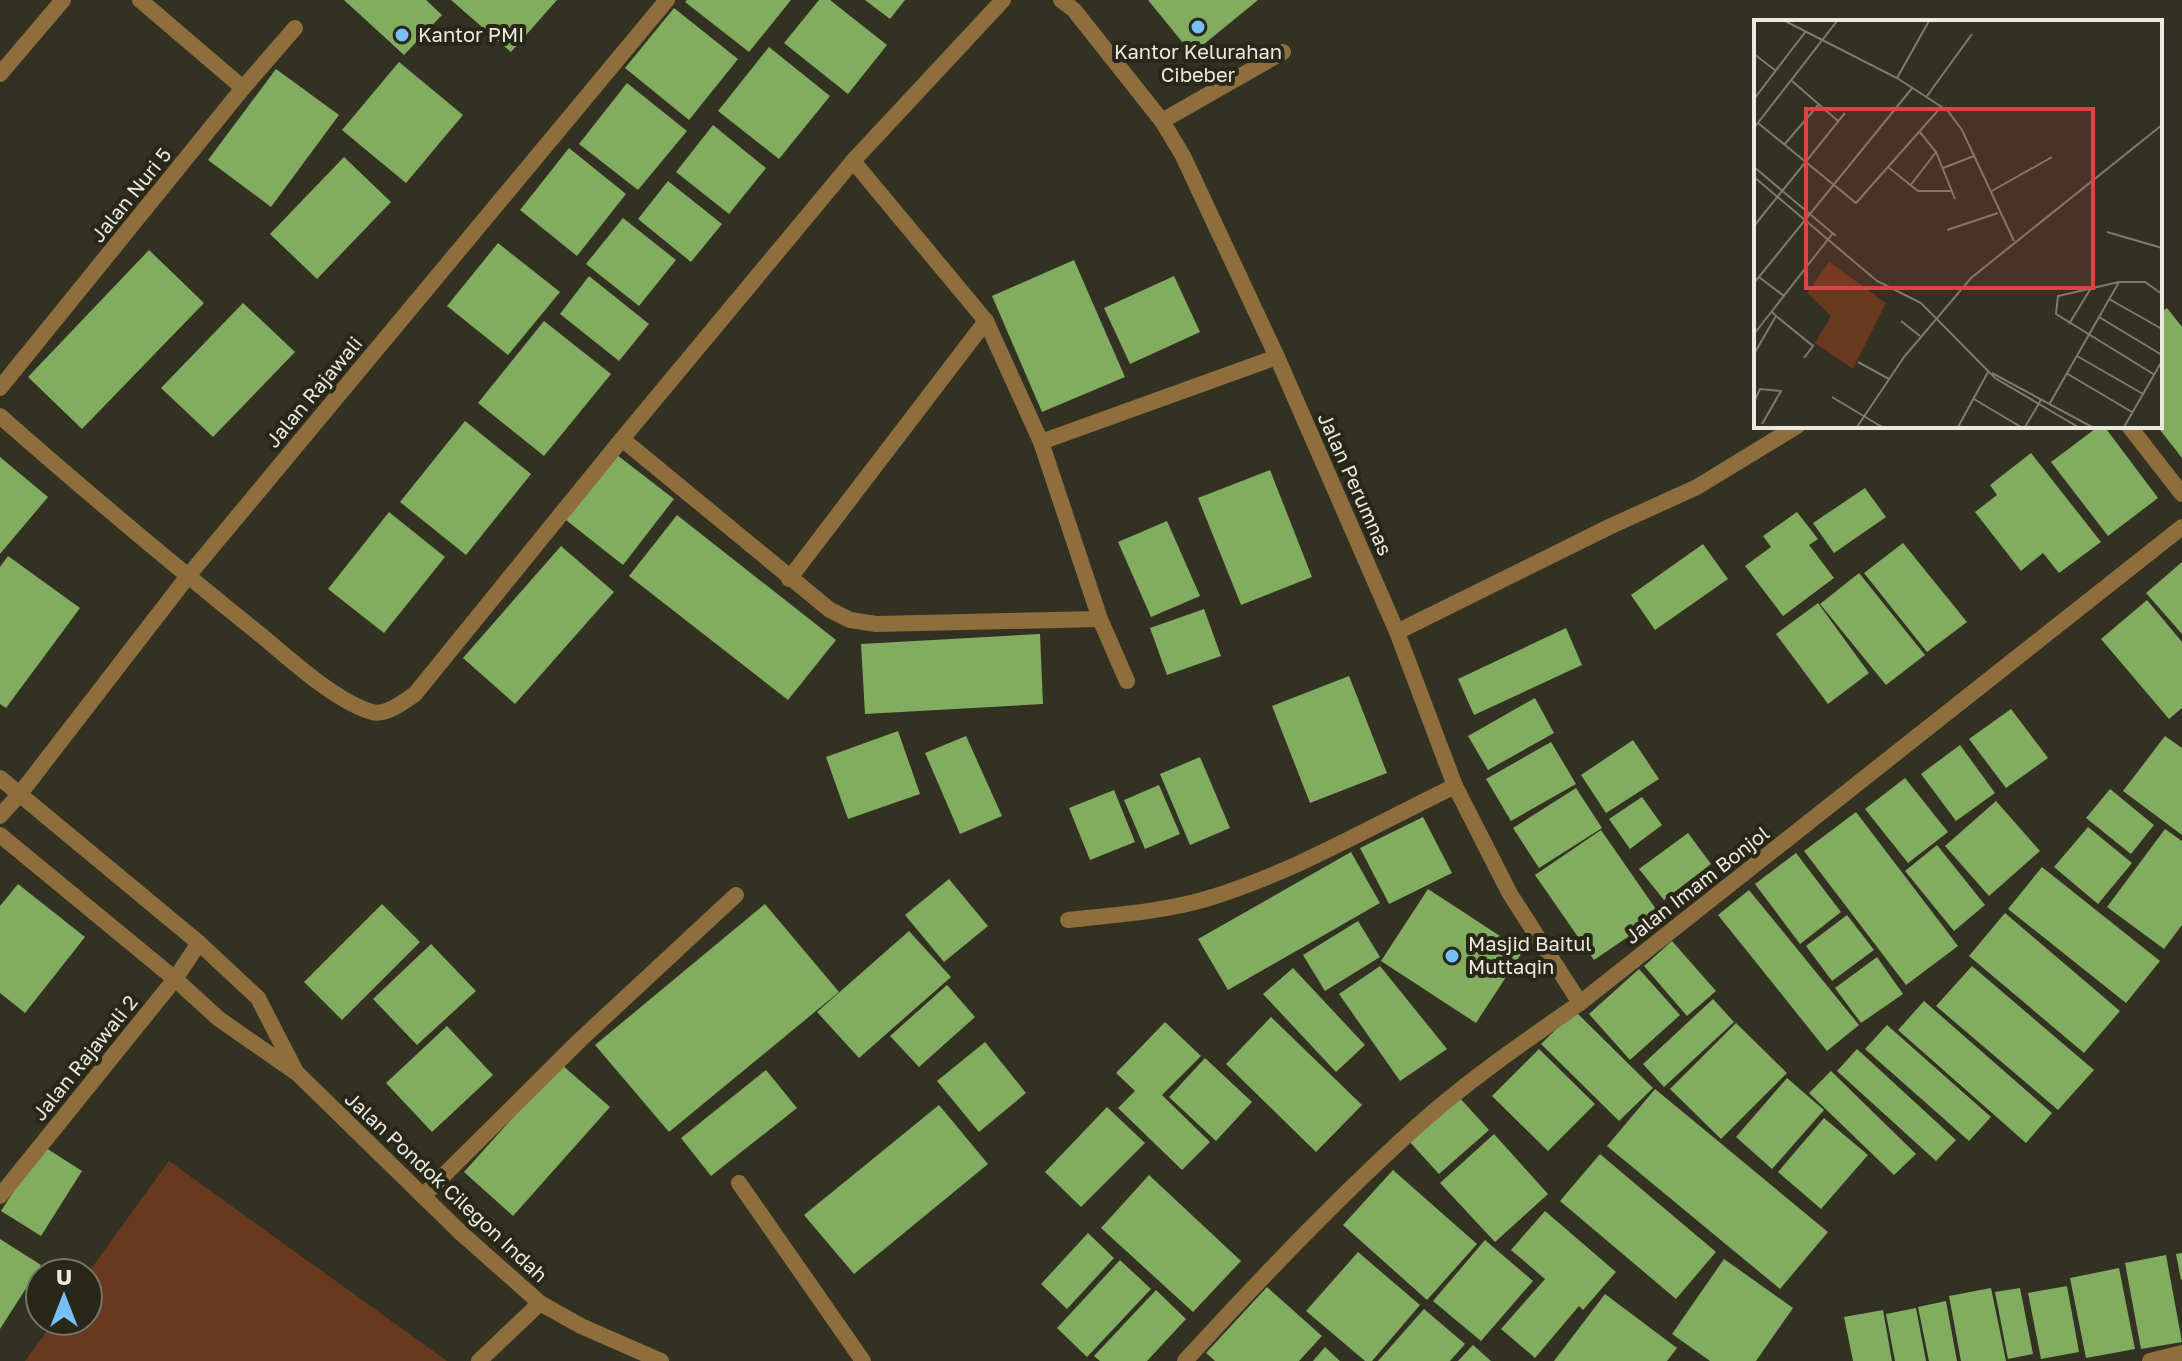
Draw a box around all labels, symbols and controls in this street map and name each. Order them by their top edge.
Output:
marker: Kantor Kelurahan Cibeber [1189,18,1207,36]
inset map [1754,20,2162,428]
place label: Kantor PMI [418,22,524,46]
marker: Kantor PMI [393,26,411,44]
place label: Kantor Kelurahan Cibeber [1114,39,1282,86]
street label: Jalan Nuri 5 [85,142,176,246]
street label: Jalan Rajawali [260,331,367,452]
street label: Jalan Perumnas [1314,409,1398,559]
street label: Jalan Imam Bonjol [1619,820,1773,948]
place label: Masjid Baitul Muttaqin [1468,931,1592,978]
marker: Masjid Baitul Muttaqin [1443,947,1461,965]
street label: Jalan Rajawali 2 [26,990,142,1125]
street label: Jalan Pondok Cilegon Indah [340,1086,553,1286]
north arrow [24,1257,104,1337]
text: U [56,1263,72,1290]

